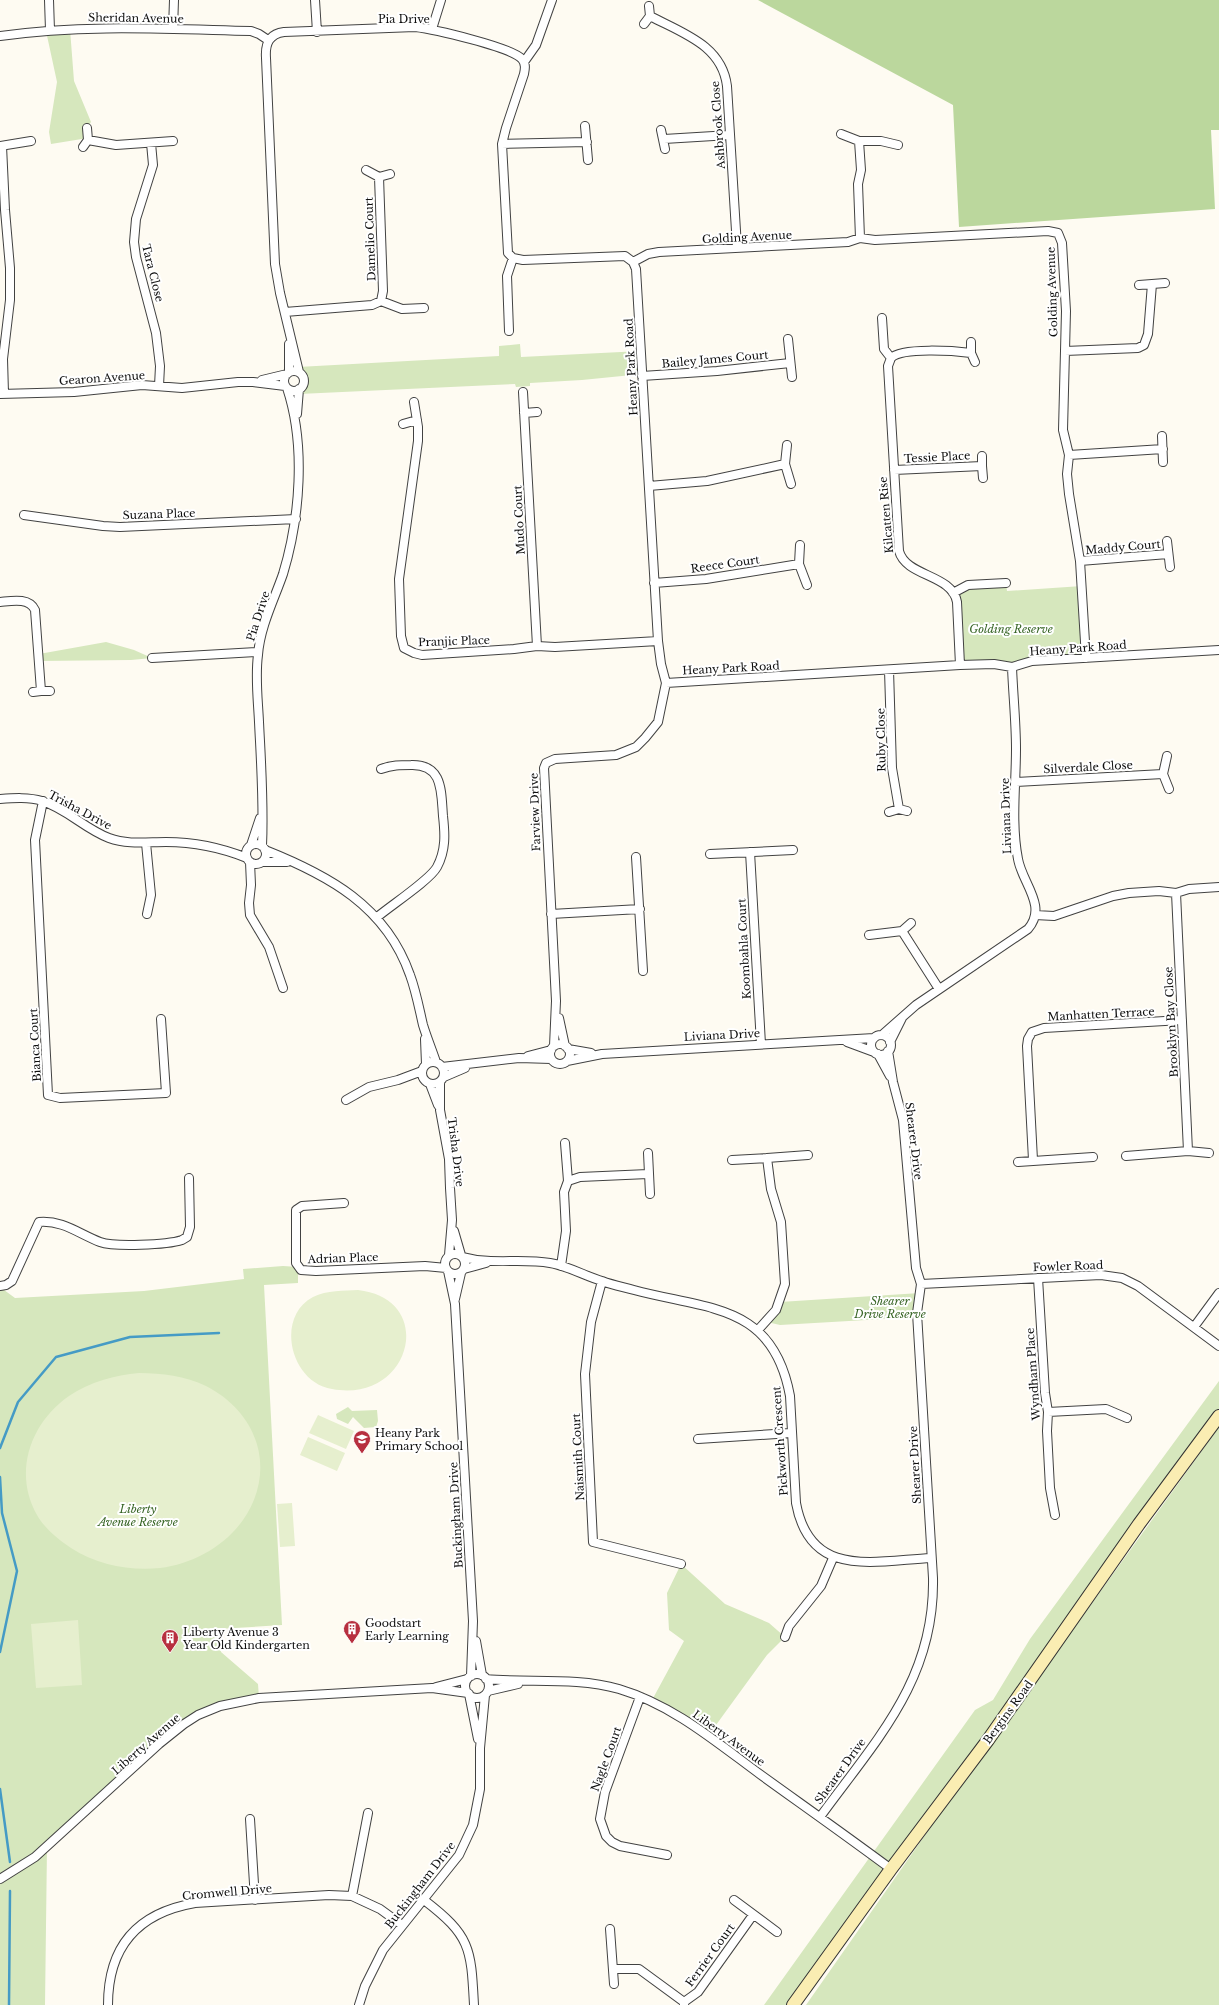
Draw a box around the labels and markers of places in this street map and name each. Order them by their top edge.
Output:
place label: Heany Park Primary School [375,1426,464,1453]
school or university icon: Heany Park Primary School [352,1429,372,1454]
place label: Goodstart Early Learning [365,1616,449,1643]
building icon: Goodstart Early Learning [342,1619,362,1644]
place label: Liberty Avenue 3 Year Old Kindergarten [182,1625,310,1652]
building icon: Liberty Avenue 3 Year Old Kindergarten [160,1628,180,1653]

